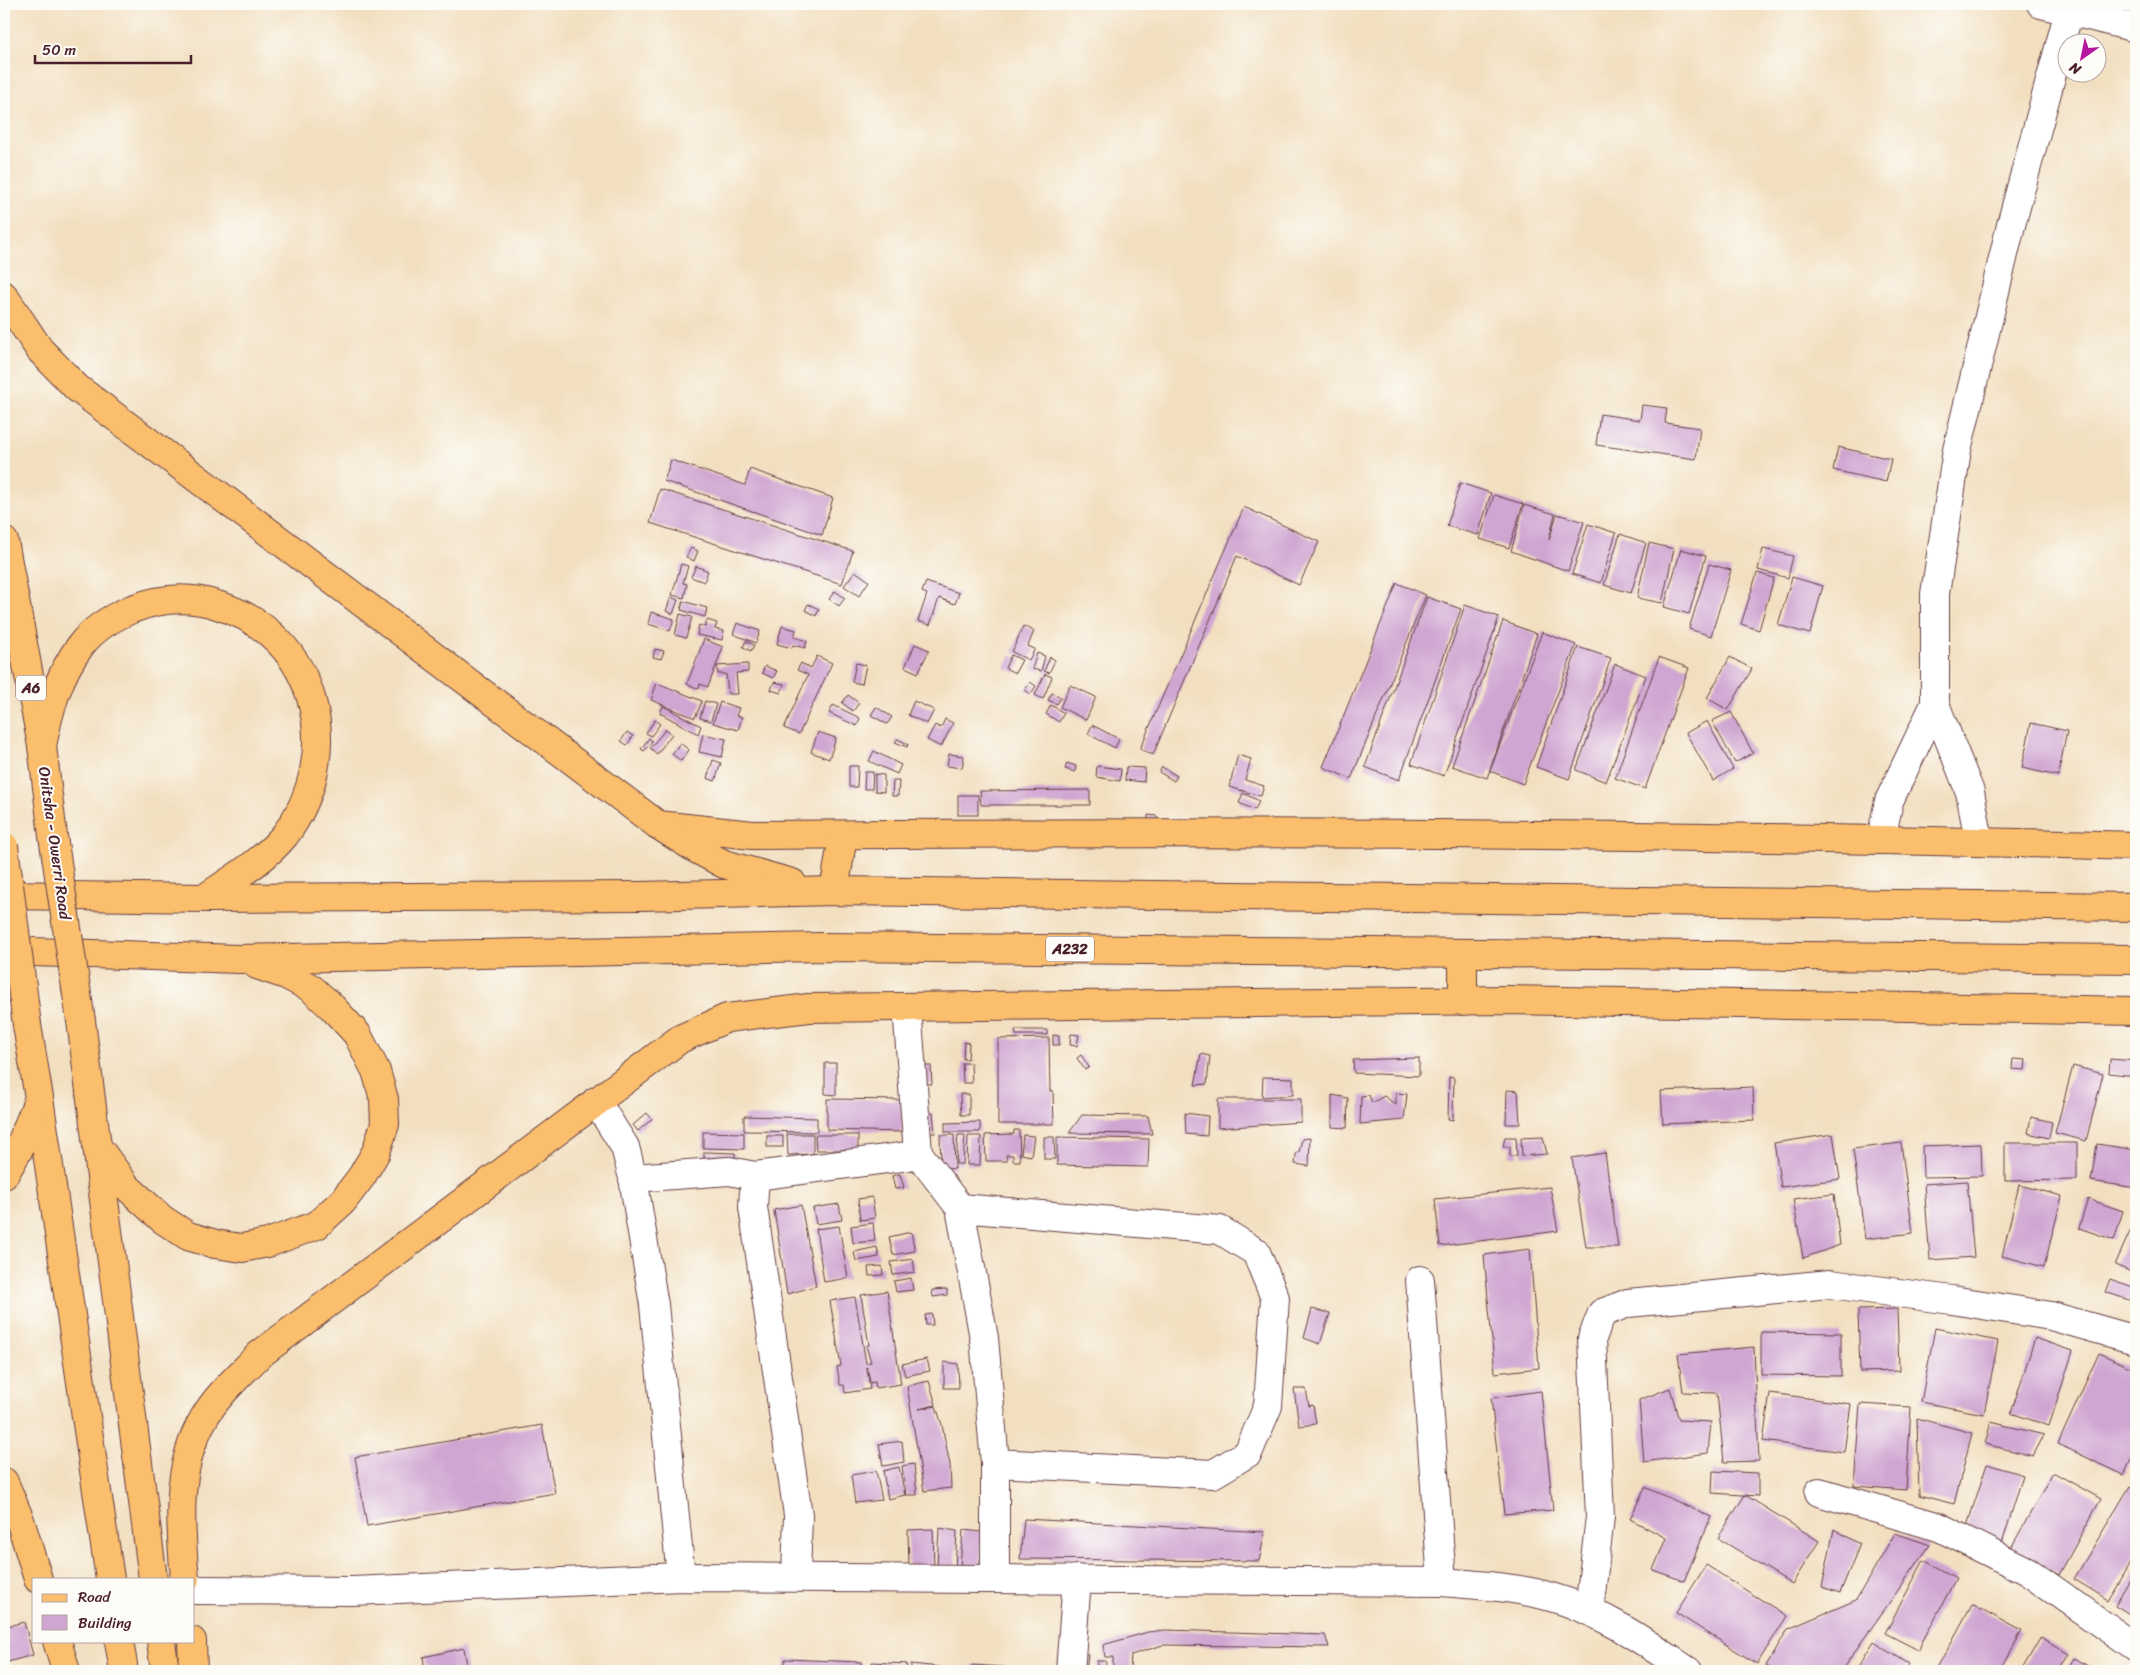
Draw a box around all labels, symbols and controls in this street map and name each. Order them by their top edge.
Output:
scale bar [35,32,191,64]
north arrow [2058,32,2108,82]
text: 50 m [42,37,77,63]
text: N [2064,55,2087,82]
road number: A6 [16,676,46,700]
street label: Onitsha - Owerri Road [30,765,80,923]
road number: A232 [1046,936,1094,962]
legend [32,1578,195,1642]
text: Road [78,1584,111,1610]
text: Building [78,1610,132,1636]

